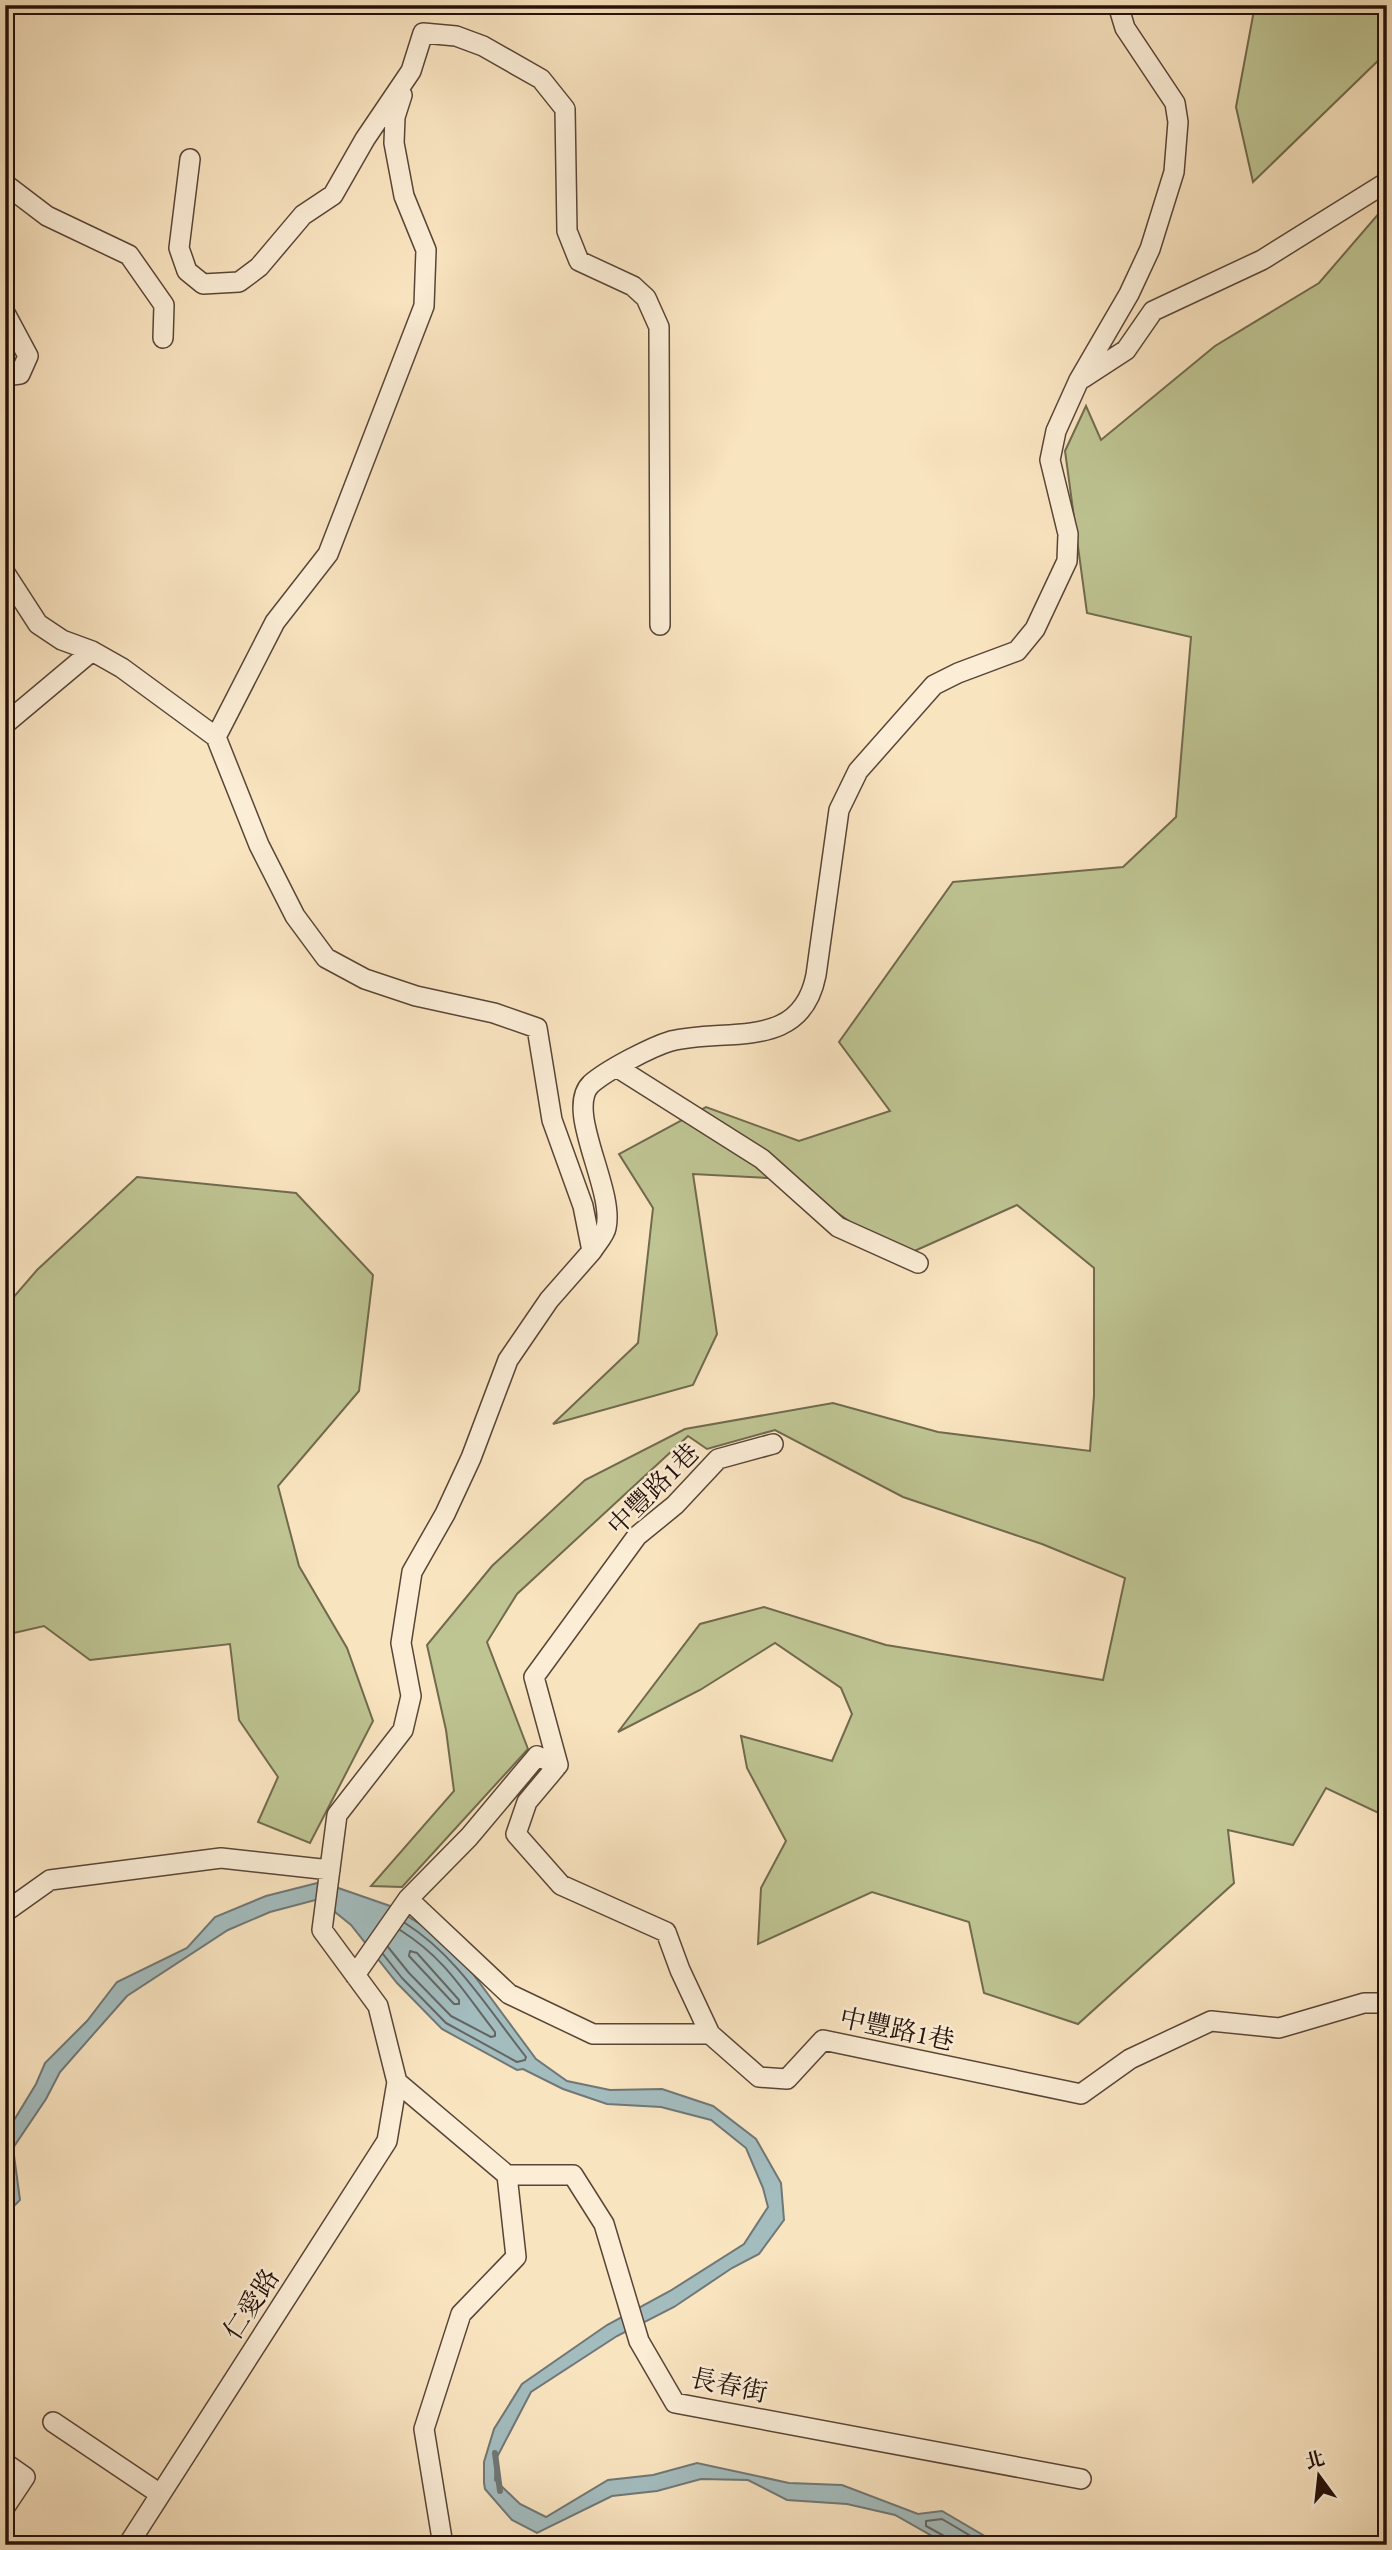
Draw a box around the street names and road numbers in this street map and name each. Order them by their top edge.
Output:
street label: 中豐路1巷 [600,1436,706,1542]
street label: 中豐路1巷 [836,2000,958,2058]
street label: 仁愛路 [215,2262,287,2346]
street label: 長春街 [687,2360,771,2410]

